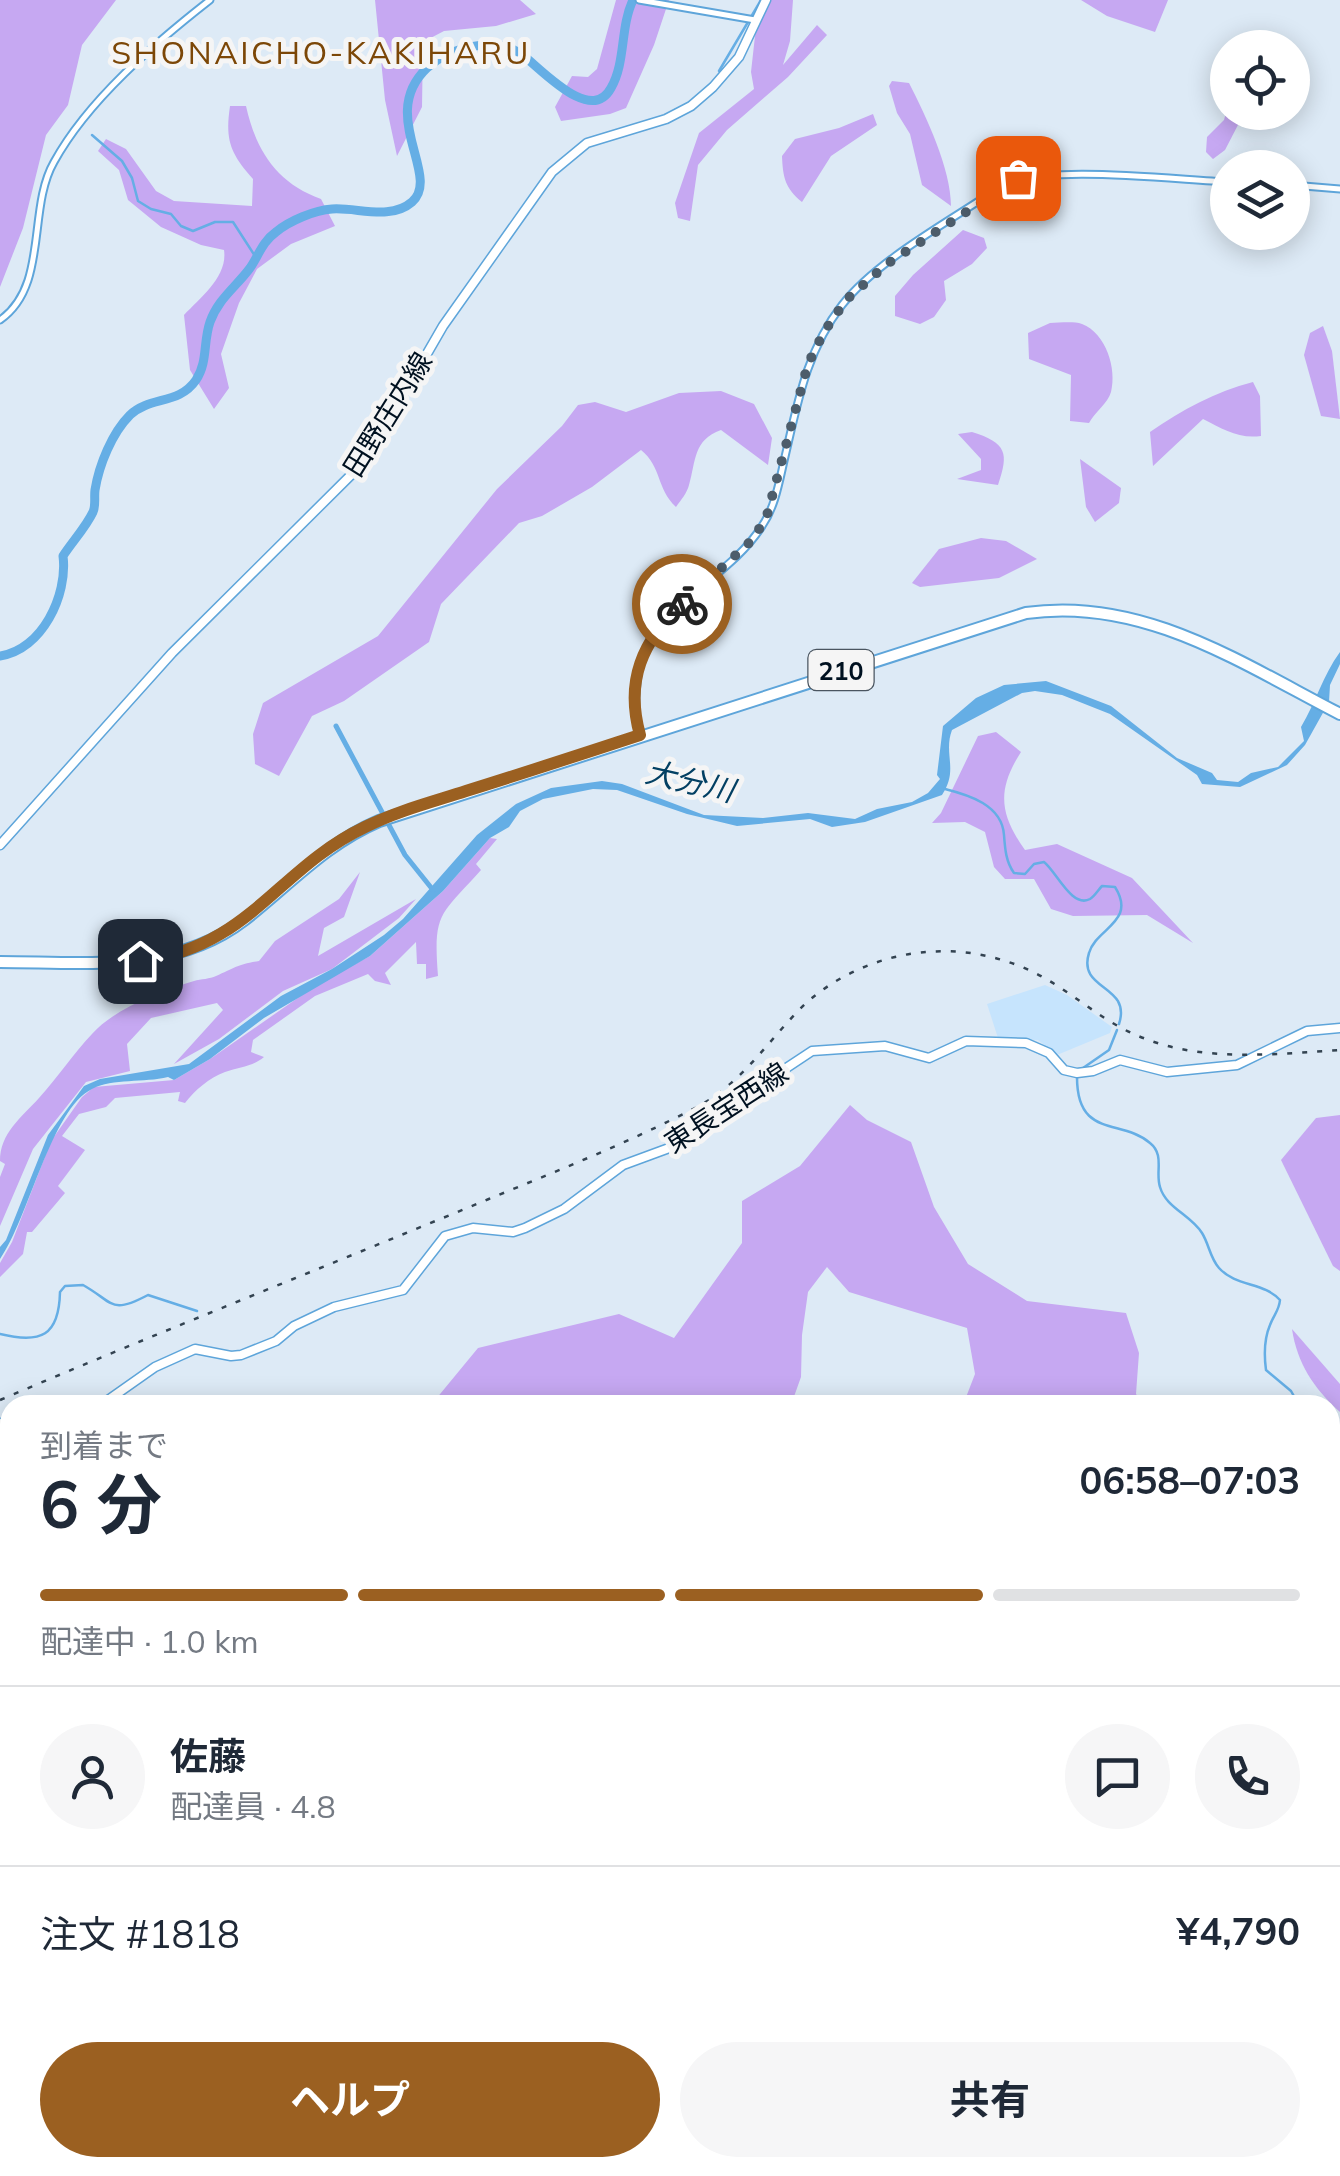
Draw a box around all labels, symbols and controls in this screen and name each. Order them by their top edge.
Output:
map controls [1210,30,1310,250]
button: locate [1210,30,1310,130]
district label: SHONAICHO-KAKIHARU [111,32,531,72]
pin [976,136,1061,221]
button: layers [1210,150,1310,250]
icon: bag [991,151,1046,206]
street label: 田野庄内線 [335,345,439,483]
courier [632,554,732,654]
icon: bike [655,577,710,632]
road number: 210 [808,650,874,690]
water label: 大分川 [642,752,741,810]
pin [98,919,183,1004]
icon: home [113,934,168,989]
street label: 東長宝西線 [658,1054,794,1160]
text: 到着まで [40,1425,168,1465]
text: 06:58–07:03 [1080,1456,1300,1504]
text: 6 分 [40,1463,162,1544]
text: 配達中 · 1.0 km [40,1621,259,1661]
button: person [40,1724,145,1829]
button: chat [1065,1724,1170,1829]
button: phone [1195,1724,1300,1829]
text: 佐藤 [170,1732,246,1780]
text: 配達員 · 4.8 [170,1786,336,1826]
text: ¥4,790 [1177,1907,1300,1955]
text: 注文 #1818 [40,1910,240,1958]
button: ヘルプ [40,2042,660,2157]
button: 共有 [680,2042,1300,2157]

